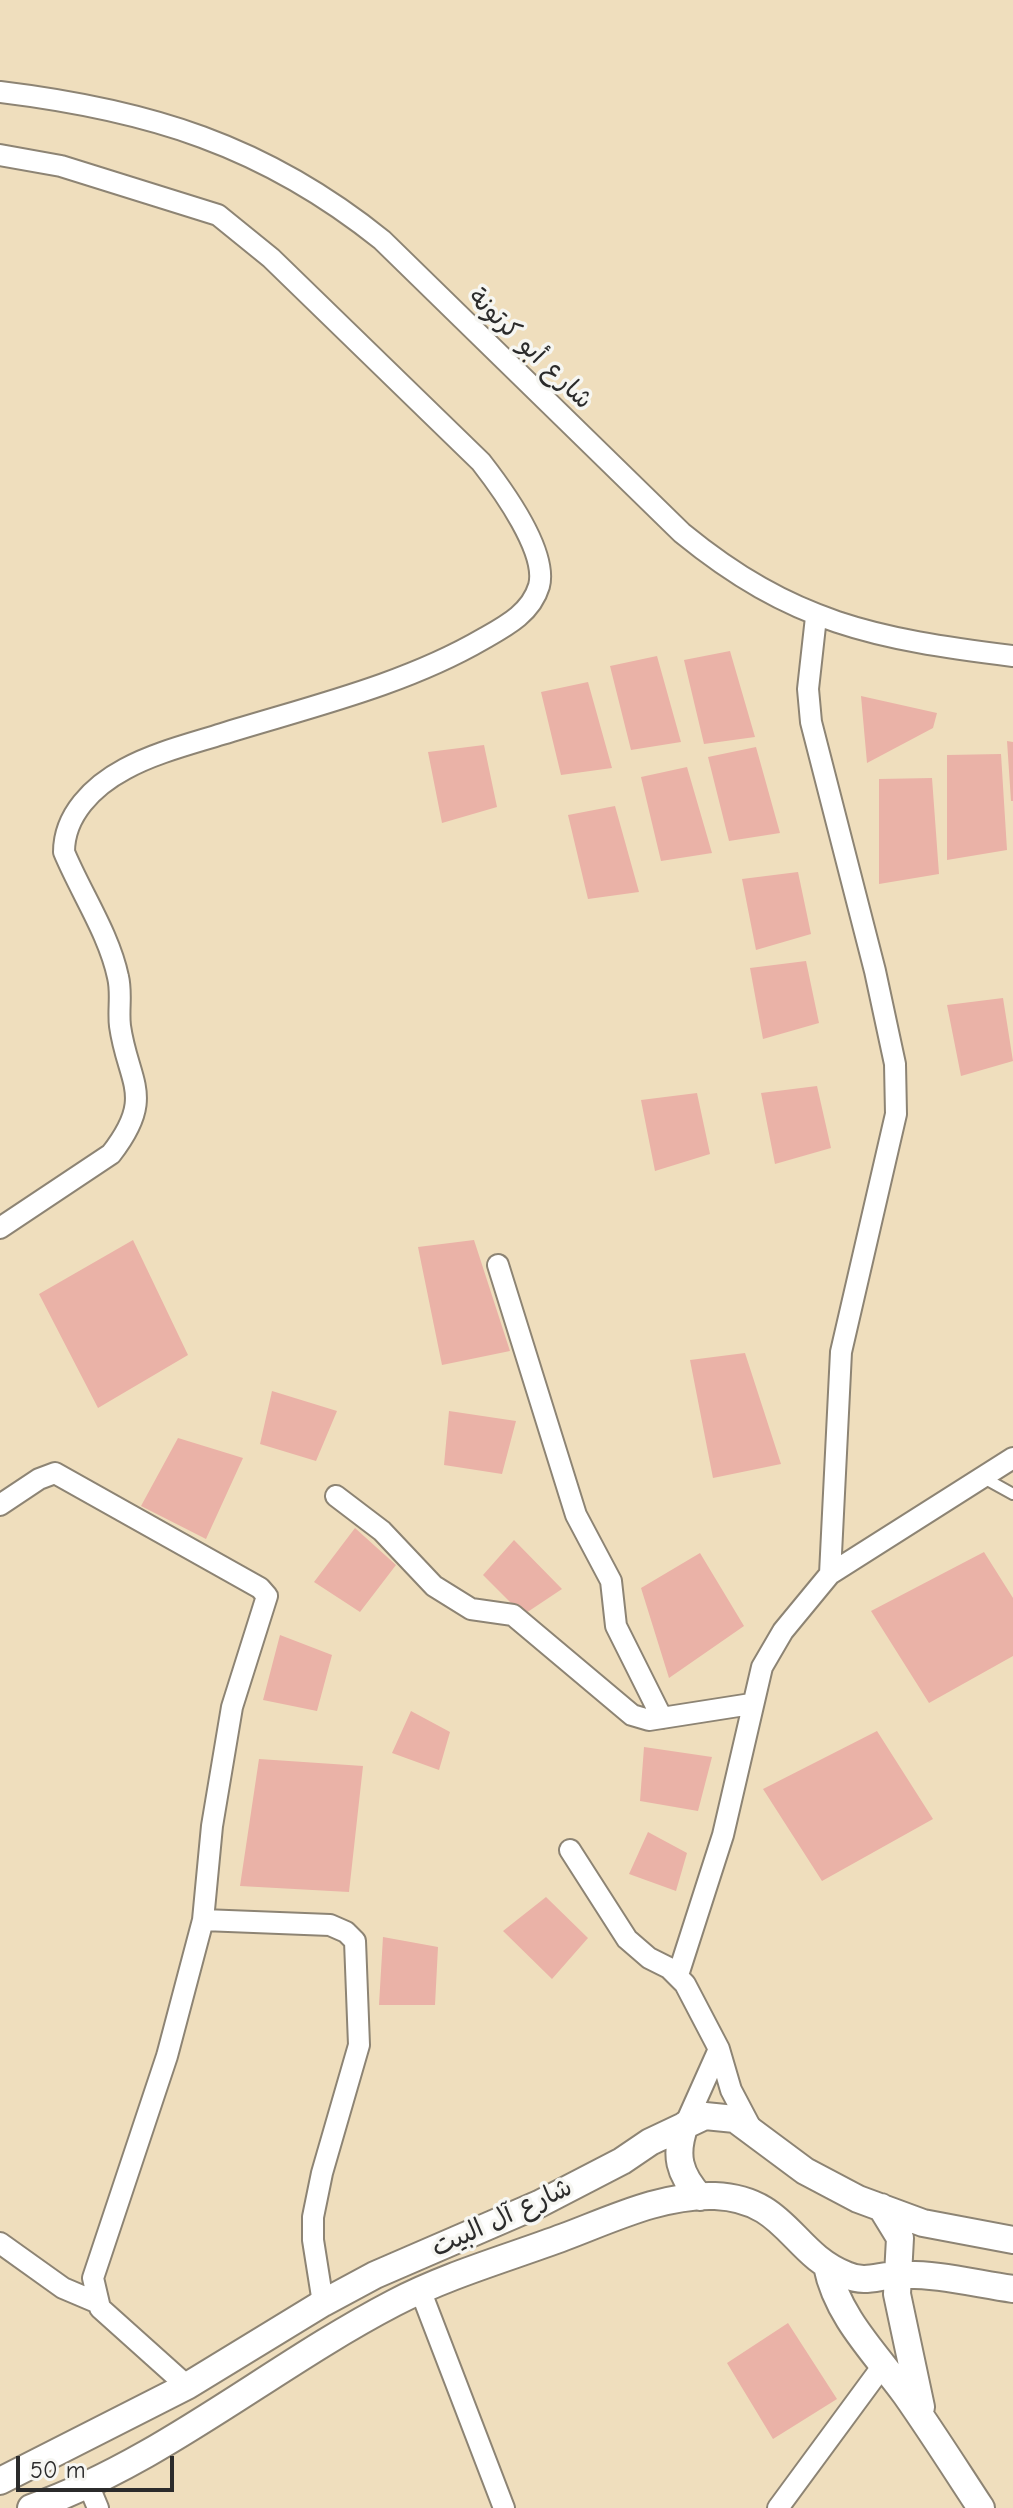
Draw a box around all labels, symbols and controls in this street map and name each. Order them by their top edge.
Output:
street label: شارع أبو كرتونة [461,282,599,416]
street label: شارع آل البيت [427,2172,577,2264]
scale bar [20,2440,178,2490]
text: 50 m [30,2456,86,2484]

